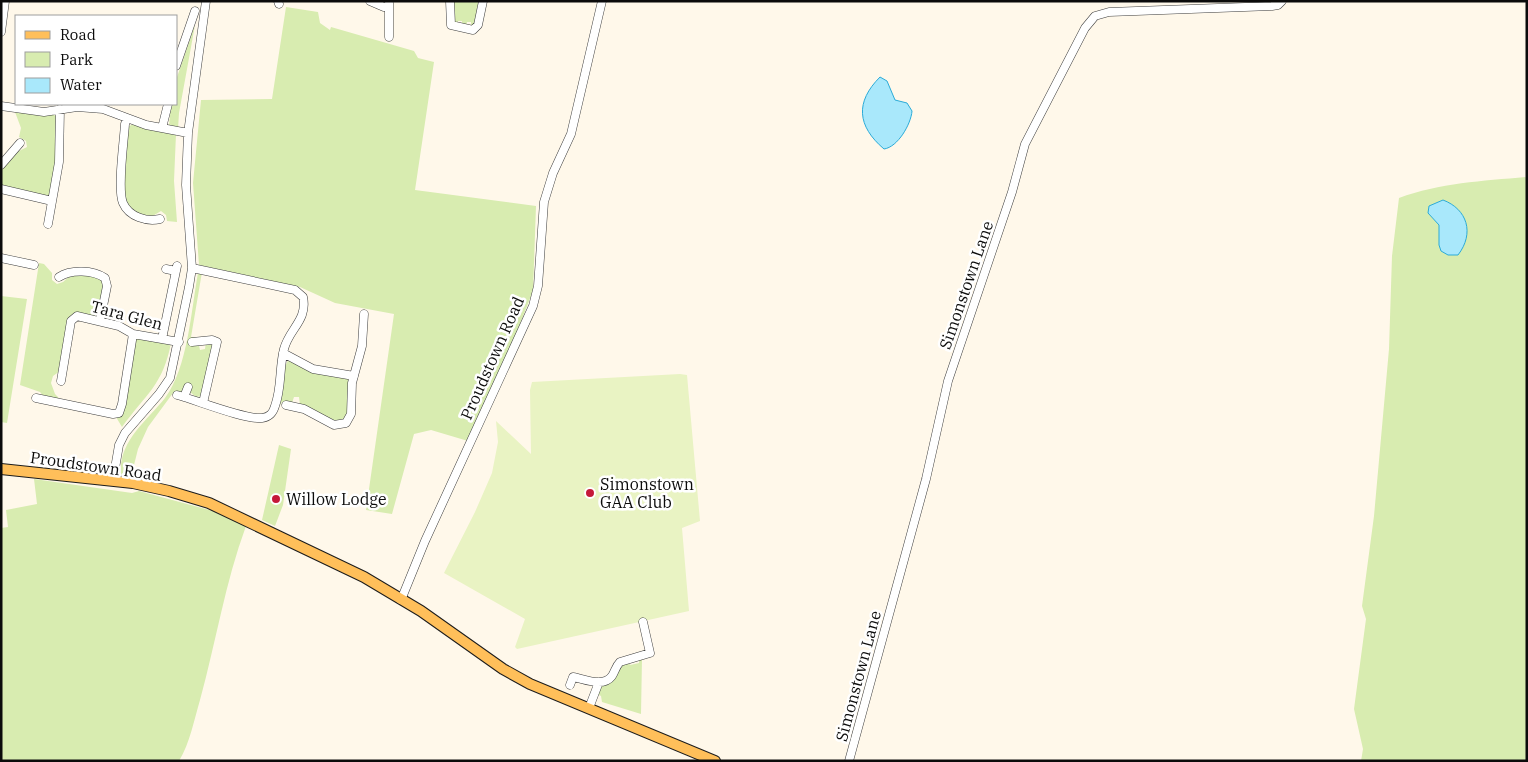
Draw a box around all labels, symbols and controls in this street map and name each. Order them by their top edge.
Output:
legend [15,15,178,105]
text: Road [60,25,96,44]
text: Park [60,50,93,69]
text: Water [60,75,102,94]
street label: Simonstown Lane [935,218,997,352]
street label: Proudstown Road [456,293,528,423]
street label: Tara Glen [89,296,165,334]
street label: Proudstown Road [29,447,163,485]
place label: Simonstown GAA Club [600,474,694,512]
marker: Simonstown GAA Club [584,487,596,499]
place label: Willow Lodge [286,489,387,509]
marker: Willow Lodge [270,493,282,505]
street label: Simonstown Lane [831,608,885,744]

